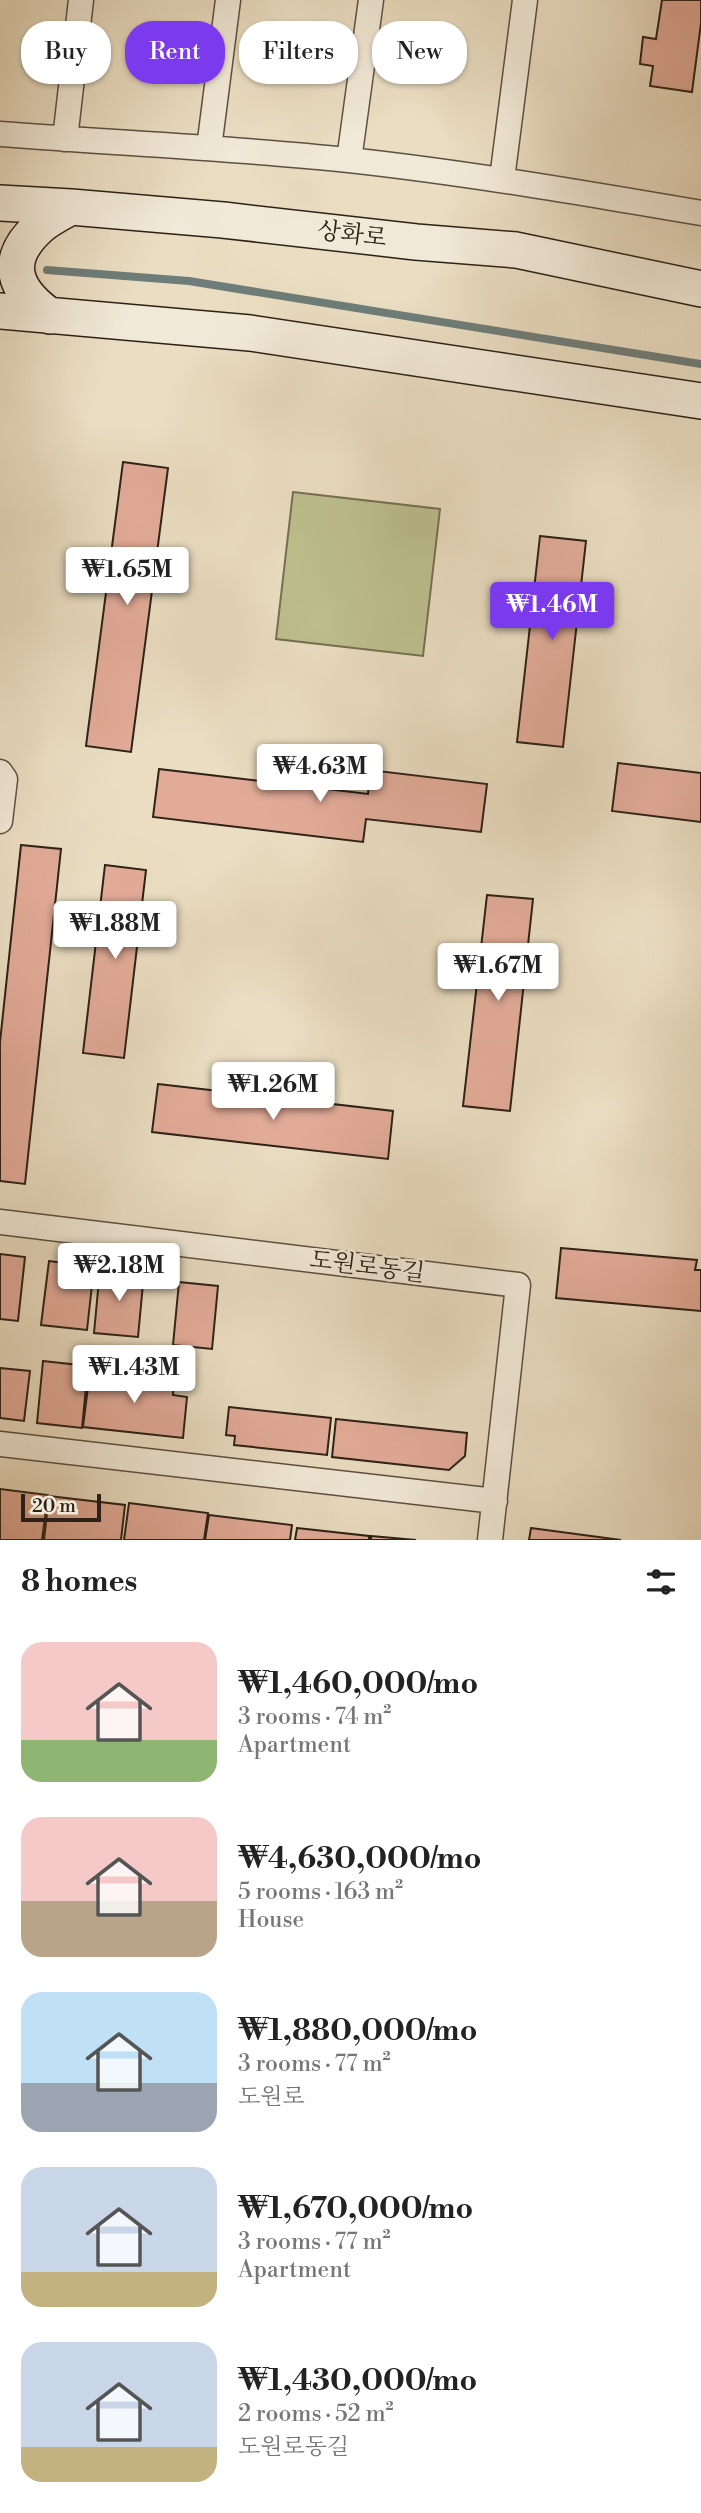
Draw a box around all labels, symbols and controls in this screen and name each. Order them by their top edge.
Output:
chip: Buy [21,21,111,84]
chip: Rent [125,21,225,84]
chip: Filters [239,21,358,84]
chip: New [372,21,467,84]
street label: 상화로 [316,216,388,254]
pin: ₩1.65M [70,548,184,607]
text: ₩1.65M [82,556,172,584]
pin: ₩1.46M [495,582,609,642]
text: ₩1.46M [506,591,598,619]
pin: ₩4.63M [263,744,377,804]
text: ₩4.63M [273,753,367,781]
pin: ₩1.88M [58,902,172,961]
text: ₩1.88M [69,910,161,938]
pin: ₩1.67M [441,944,555,1003]
text: ₩1.67M [454,952,542,980]
pin: ₩1.26M [216,1062,330,1122]
text: ₩1.26M [228,1071,318,1099]
pin: ₩2.18M [62,1244,176,1303]
street label: 도원로동길 [308,1245,426,1289]
text: ₩2.18M [74,1252,164,1280]
pin: ₩1.43M [77,1346,191,1405]
text: ₩1.43M [88,1354,180,1382]
scale bar [21,1491,102,1523]
text: 20 m [32,1494,76,1518]
text: 8 homes [21,1563,137,1601]
icon: filters [642,1563,680,1601]
text: ₩1,460,000/mo [238,1665,478,1703]
icon: home [77,1670,161,1754]
text: 3 rooms · 74 m² [238,1703,391,1731]
text: Apartment [238,1731,351,1759]
text: ₩4,630,000/mo [238,1840,481,1878]
icon: home [77,1845,161,1929]
text: 5 rooms · 163 m² [238,1878,403,1906]
text: House [238,1906,304,1934]
text: ₩1,880,000/mo [238,2012,477,2050]
icon: home [77,2020,161,2104]
text: 3 rooms · 77 m² [238,2050,391,2078]
text: 도원로 [238,2083,305,2111]
text: ₩1,670,000/mo [238,2190,473,2228]
icon: home [77,2195,161,2279]
text: 3 rooms · 77 m² [238,2228,391,2256]
text: Apartment [238,2256,351,2284]
text: ₩1,430,000/mo [238,2362,477,2400]
icon: home [77,2370,161,2454]
text: 2 rooms · 52 m² [238,2400,394,2428]
text: 도원로동길 [238,2433,349,2461]

